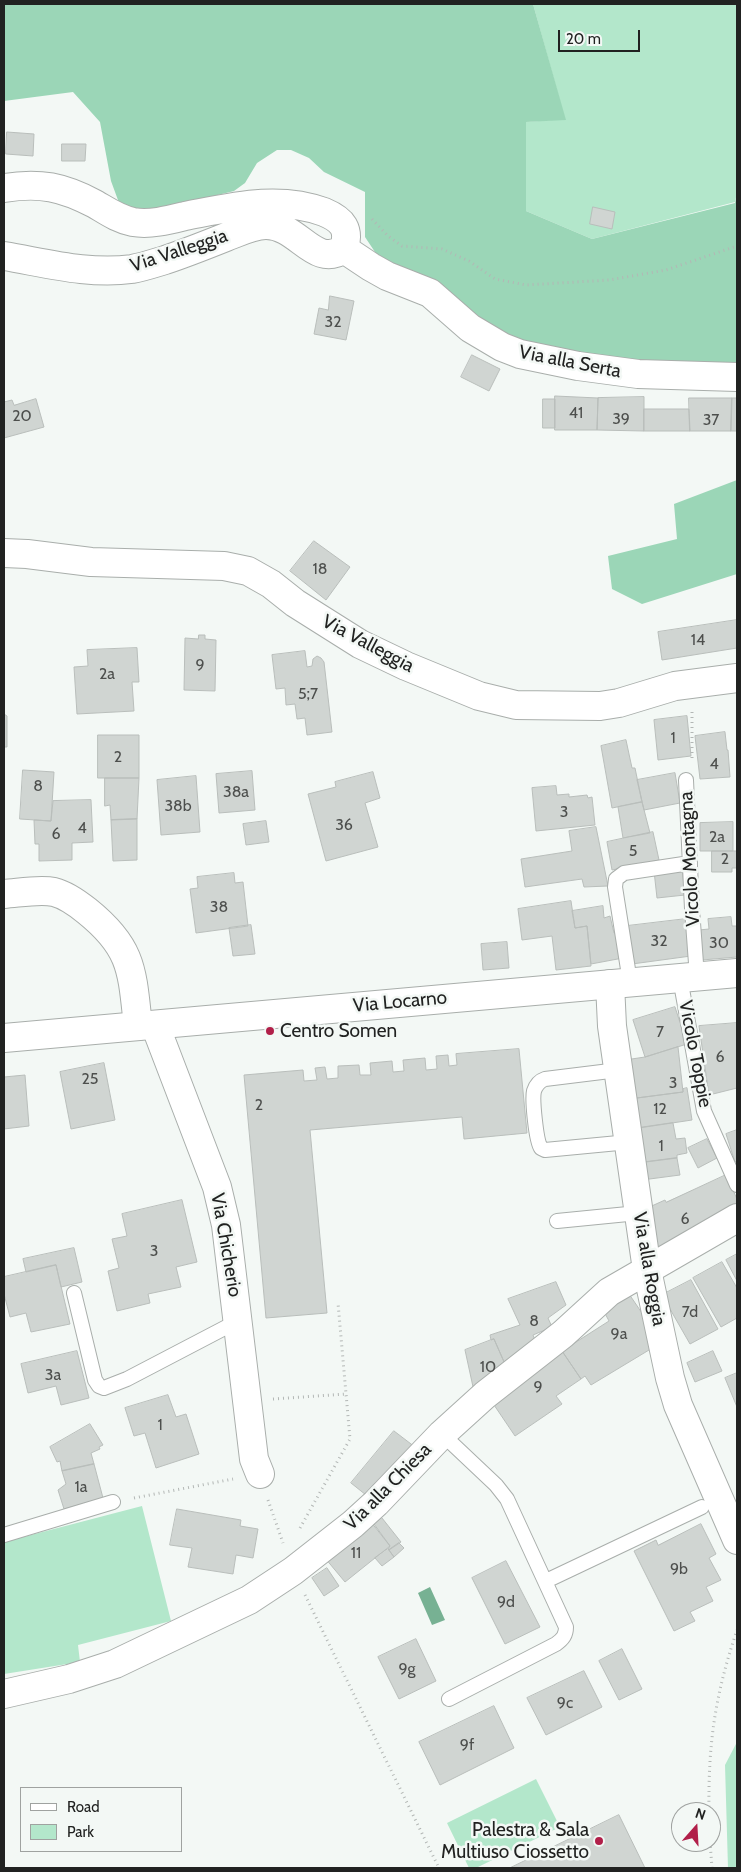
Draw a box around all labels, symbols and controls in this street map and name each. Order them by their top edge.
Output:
scale bar [561,20,644,52]
text: 20 m [566,30,601,48]
street label: Via Valleggia [128,225,230,277]
house number: 32 [324,312,342,332]
street label: Via alla Serta [517,341,623,383]
house number: 41 [569,403,583,423]
house number: 20 [12,406,32,426]
house number: 39 [612,409,630,429]
house number: 37 [703,410,719,430]
house number: 18 [313,559,327,579]
street label: Via Valleggia [318,610,418,678]
house number: 14 [691,630,705,650]
house number: 9 [195,655,205,675]
house number: 2a [99,664,115,684]
house number: 5;7 [298,684,318,704]
house number: 1 [670,728,676,748]
house number: 2 [114,747,122,767]
house number: 4 [709,754,719,774]
house number: 8 [33,776,43,796]
house number: 38a [223,782,249,802]
street label: Vicolo Montagna [675,791,705,927]
house number: 38b [164,796,192,816]
house number: 3 [560,802,568,822]
house number: 36 [335,815,353,835]
house number: 4 [77,818,87,838]
house number: 6 [51,824,61,844]
house number: 2a [709,827,725,847]
house number: 5 [629,841,637,861]
house number: 2 [721,849,729,869]
house number: 38 [210,897,228,917]
house number: 32 [650,931,668,951]
house number: 30 [709,933,729,953]
street label: Via Locarno [352,987,448,1017]
street label: Vicolo Toppie [673,999,717,1109]
place label: Centro Somen [280,1020,397,1042]
house number: 7 [656,1022,664,1042]
marker: Centro Somen [264,1025,276,1037]
house number: 6 [715,1047,725,1067]
house number: 25 [81,1069,99,1089]
house number: 3 [669,1073,677,1093]
house number: 2 [255,1095,263,1115]
house number: 12 [653,1099,667,1119]
house number: 1 [658,1136,664,1156]
street label: Via Chicherio [206,1191,246,1299]
house number: 6 [680,1209,690,1229]
street label: Via alla Roggia [628,1210,670,1328]
house number: 3 [150,1241,158,1261]
house number: 7d [682,1302,698,1322]
house number: 8 [529,1311,539,1331]
house number: 9a [611,1324,627,1344]
house number: 10 [480,1357,496,1377]
house number: 3a [45,1365,61,1385]
house number: 9 [533,1377,543,1397]
house number: 1 [157,1415,163,1435]
street label: Via alla Chiesa [340,1439,436,1535]
house number: 1a [75,1477,87,1497]
house number: 11 [351,1543,361,1563]
house number: 9b [670,1559,688,1579]
house number: 9d [497,1592,515,1612]
house number: 9g [398,1659,416,1679]
house number: 9c [557,1693,573,1713]
house number: 9f [460,1735,474,1755]
legend [20,1787,182,1852]
text: Road [67,1798,100,1816]
north arrow [671,1802,721,1852]
text: N [693,1804,708,1824]
place label: Palestra & Sala Multiuso Ciossetto [441,1819,589,1863]
text: Park [67,1823,94,1841]
marker: Palestra & Sala Multiuso Ciossetto [593,1835,605,1847]

